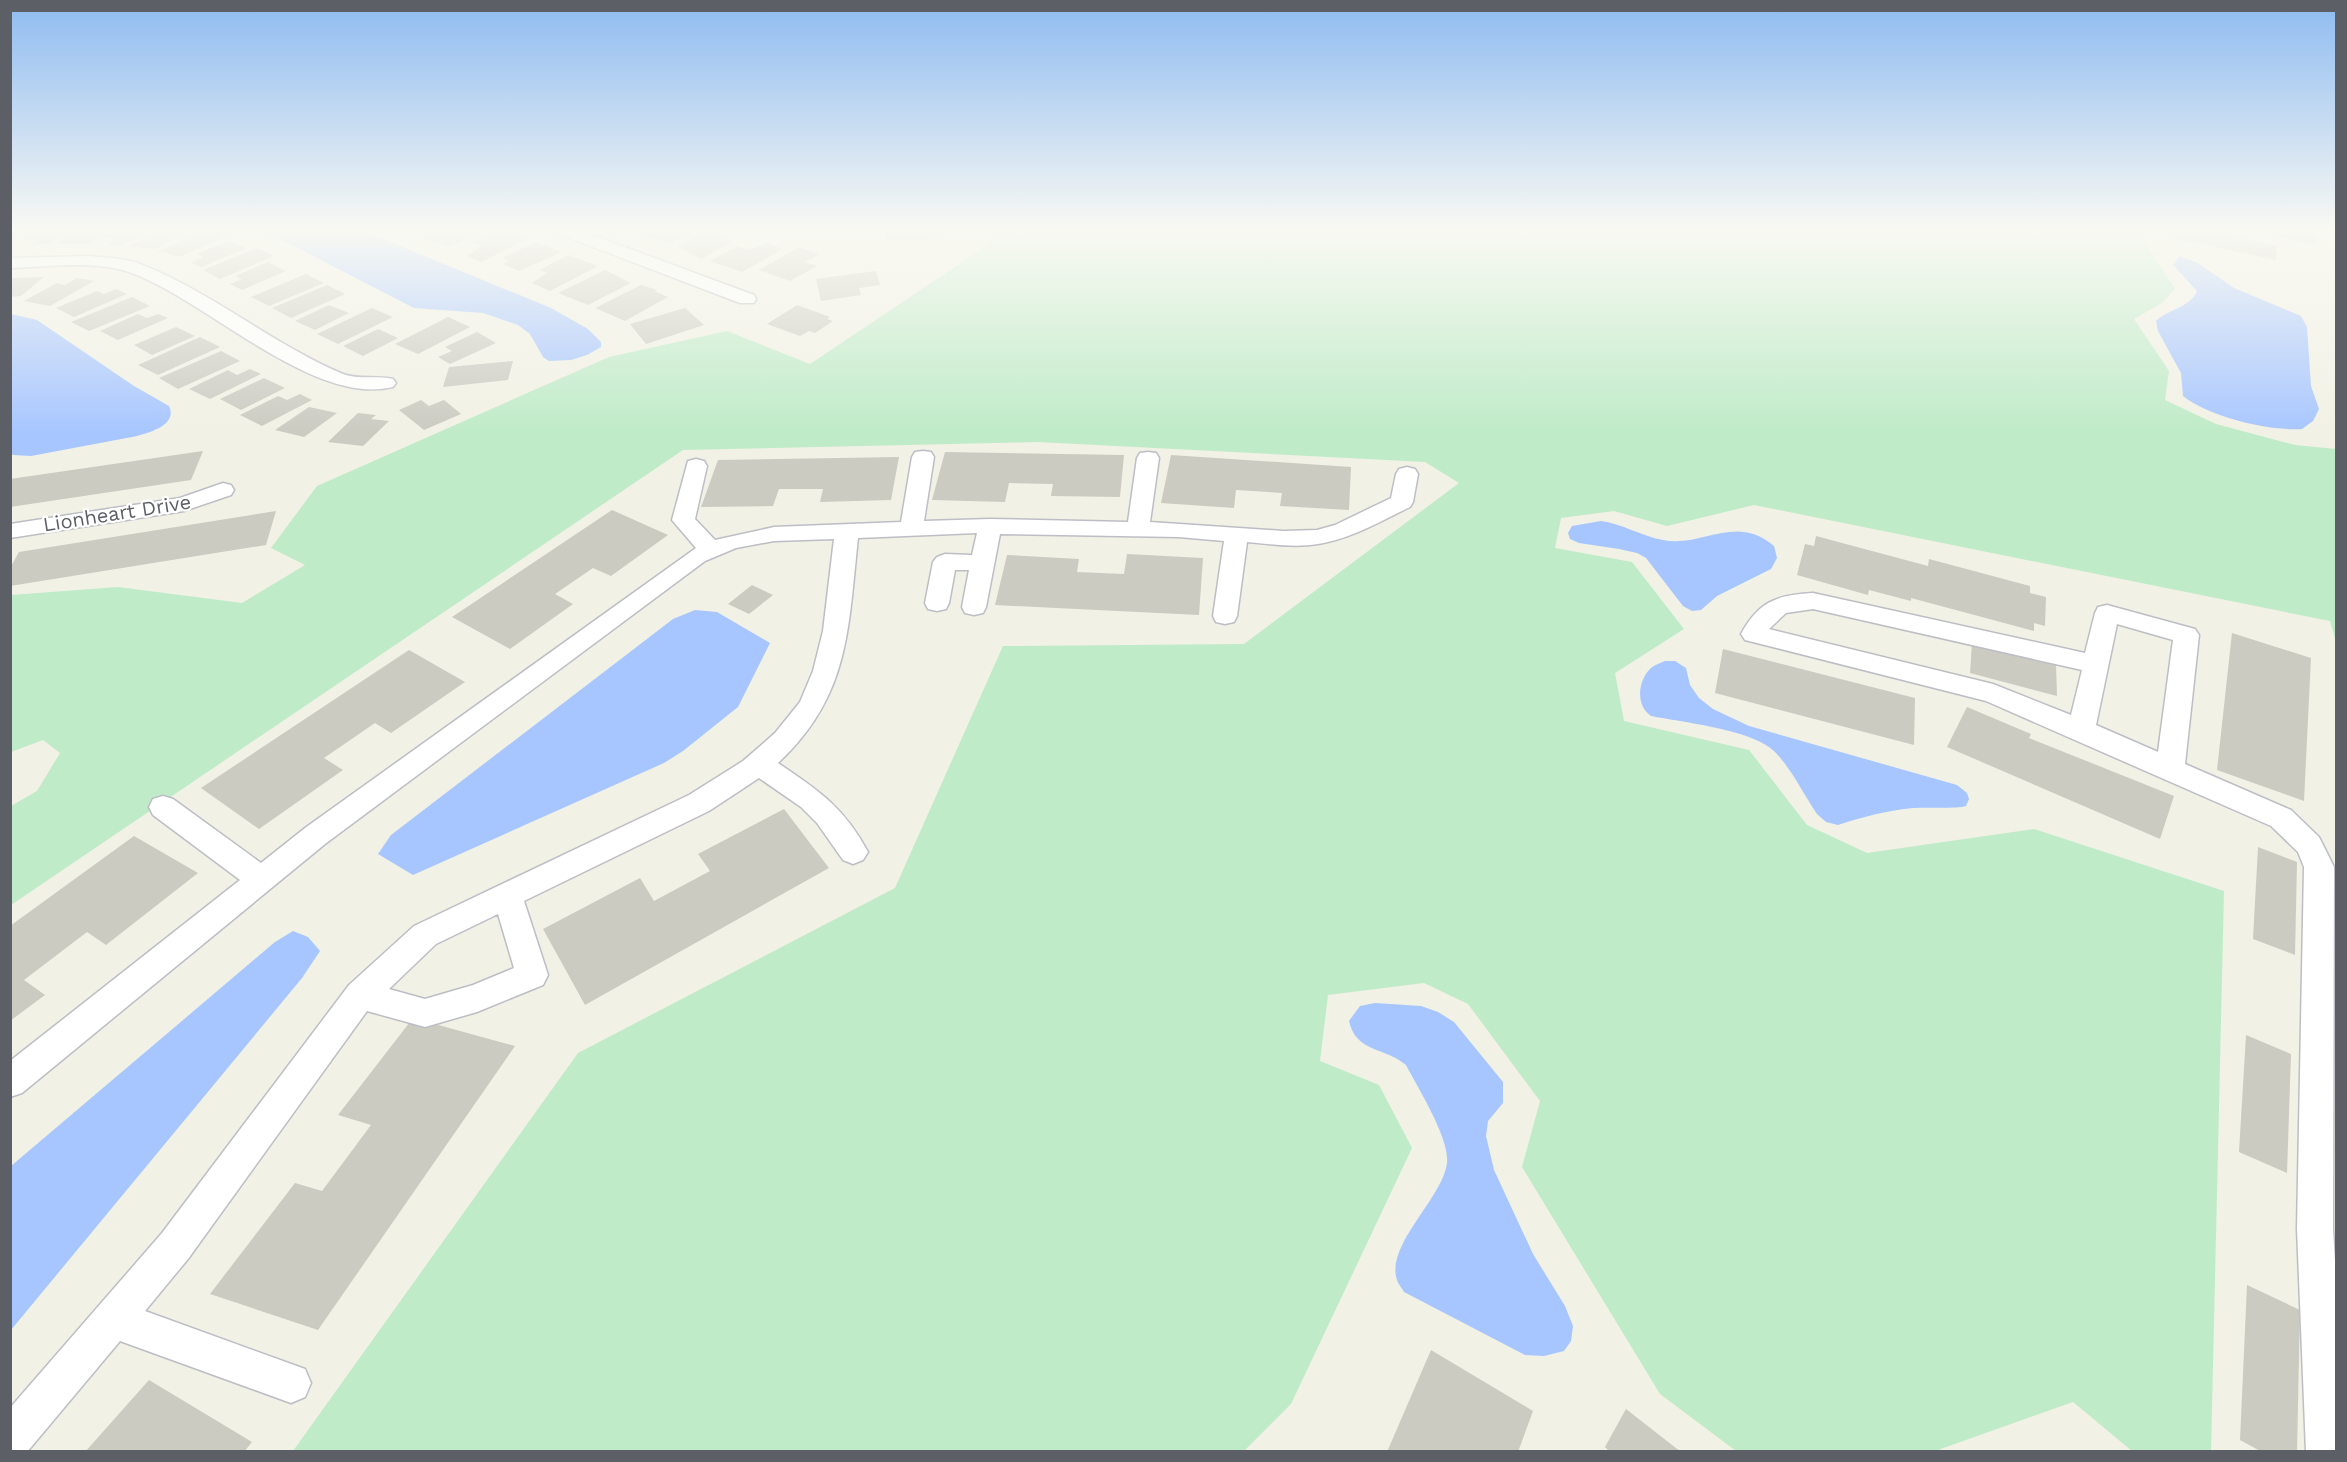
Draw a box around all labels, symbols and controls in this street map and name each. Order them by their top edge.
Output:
street label: Lionheart Drive [41,489,193,537]

